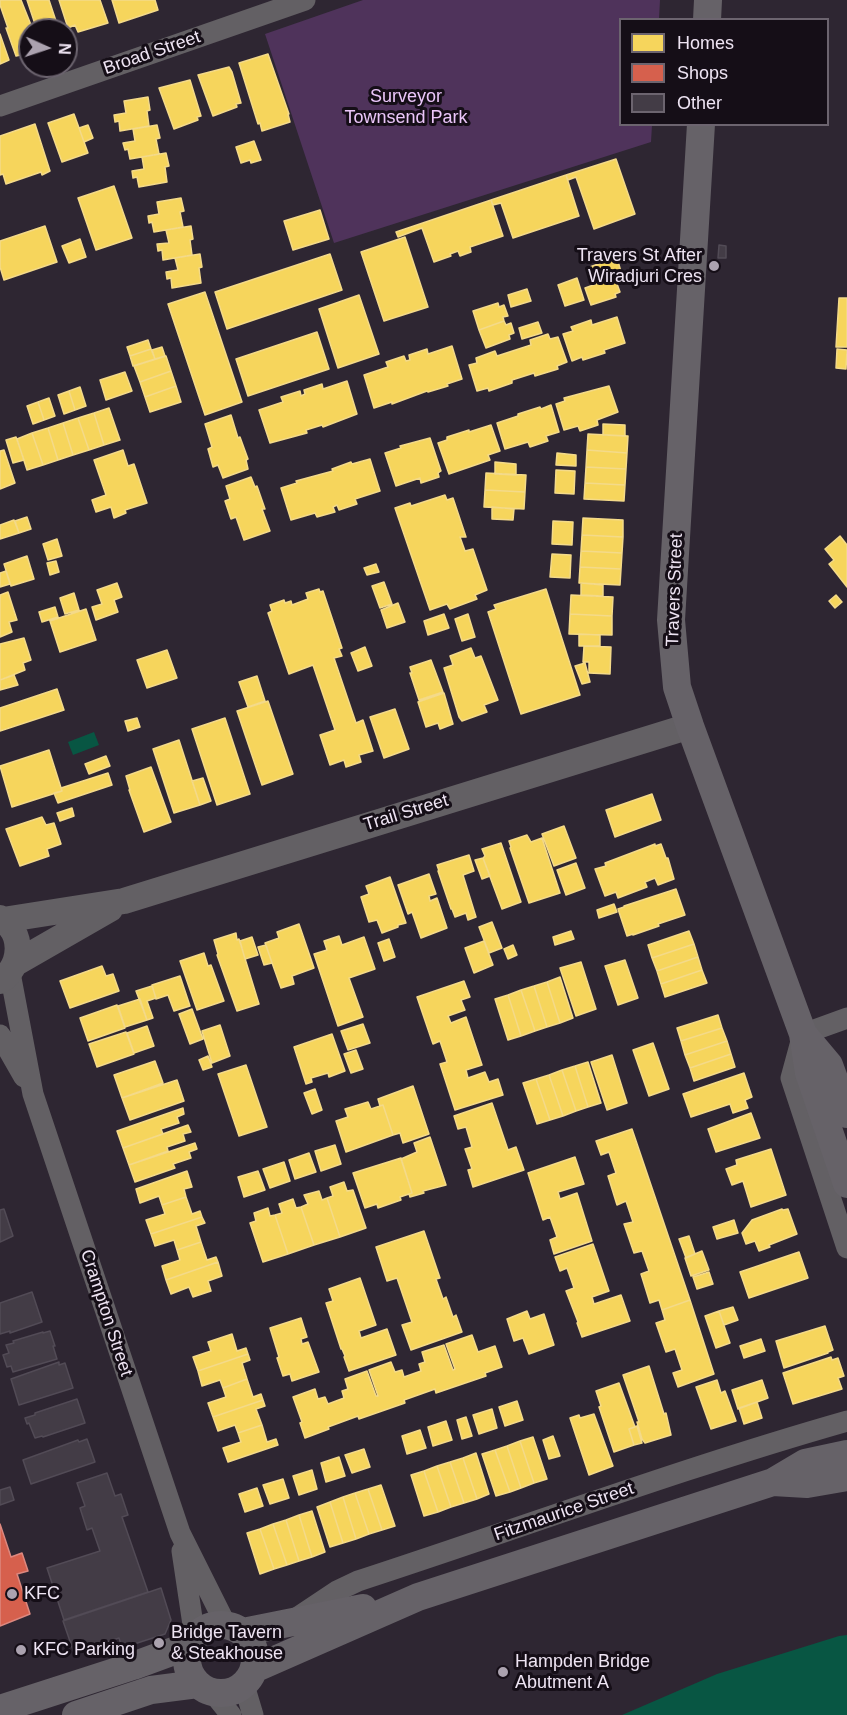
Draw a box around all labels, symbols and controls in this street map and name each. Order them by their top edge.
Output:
north arrow [18,18,78,78]
legend [619,18,829,126]
street label: Broad Street [101,26,203,80]
text: Homes [677,33,734,53]
text: N [56,43,73,55]
text: Shops [677,63,728,83]
park label: Surveyor Townsend Park [344,86,468,128]
text: Other [677,93,722,113]
place label: Travers St After Wiradjuri Cres [577,245,702,288]
marker: Travers St After Wiradjuri Cres [707,259,721,273]
street label: Travers Street [662,533,688,647]
street label: Trail Street [361,790,451,836]
street label: Crampton Street [75,1247,137,1379]
street label: Fitzmaurice Street [491,1478,637,1546]
place label: KFC [24,1583,60,1605]
marker: KFC [5,1587,19,1601]
place label: Bridge Tavern & Steakhouse [171,1622,283,1664]
marker: Bridge Tavern & Steakhouse [152,1636,166,1650]
place label: KFC Parking [33,1639,135,1661]
marker: KFC Parking [14,1643,28,1657]
place label: Hampden Bridge Abutment A [515,1651,650,1694]
marker: Hampden Bridge Abutment A [496,1665,510,1679]

